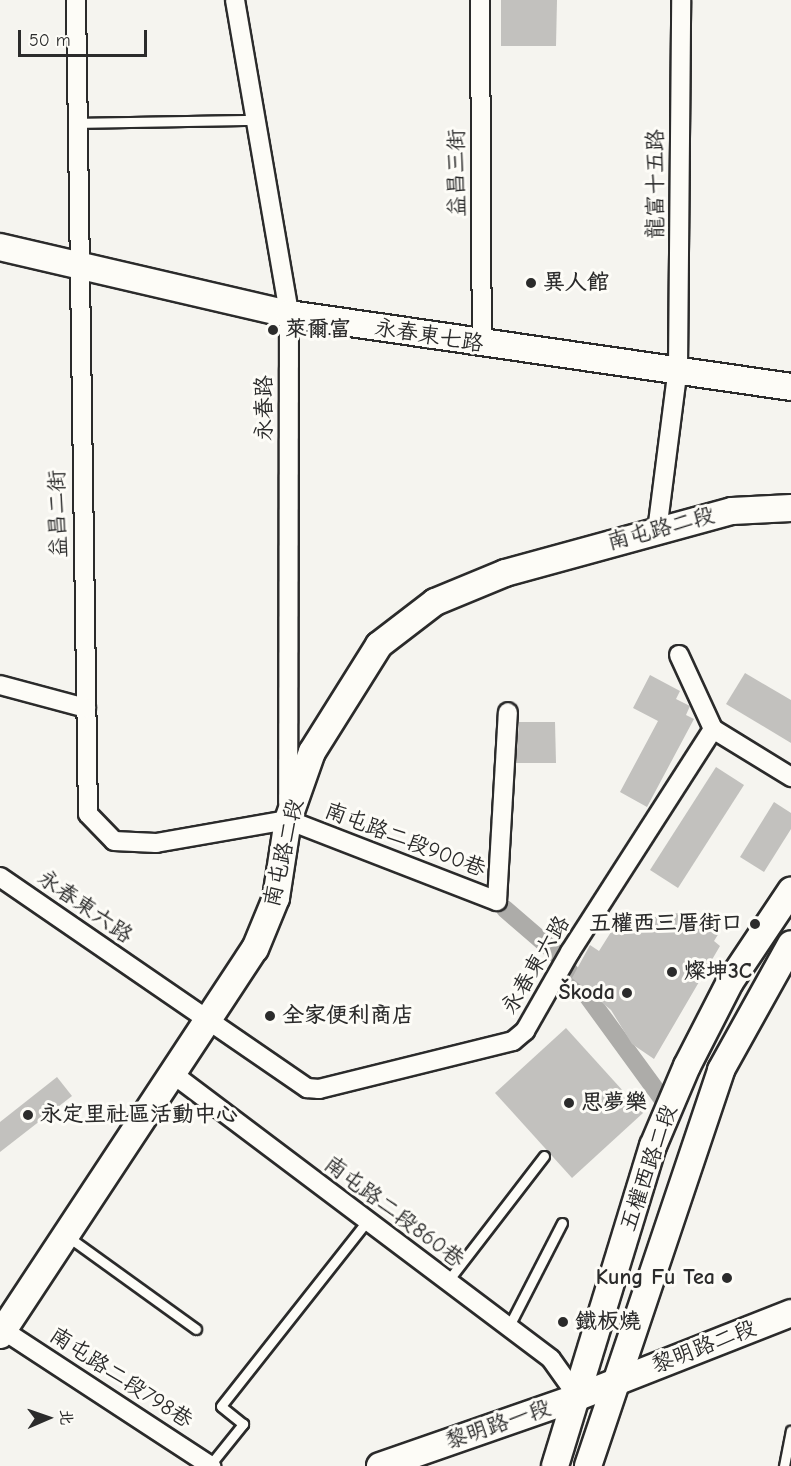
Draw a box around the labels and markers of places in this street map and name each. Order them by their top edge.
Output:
place label: 異人館 [543,270,609,296]
marker: 異人館 [524,276,538,290]
place label: 萊爾富 [285,317,351,343]
marker: 萊爾富 [266,323,280,337]
place label: 五權西三厝街口 [589,911,743,937]
marker: 五權西三厝街口 [748,917,762,931]
place label: 燦坤3C [684,959,752,985]
marker: 燦坤3C [665,965,679,979]
place label: Škoda [559,980,615,1006]
marker: Škoda [620,986,634,1000]
place label: 全家便利商店 [282,1003,414,1029]
marker: 全家便利商店 [263,1009,277,1023]
place label: 思夢樂 [581,1090,647,1116]
marker: 思夢樂 [562,1096,576,1110]
place label: 永定里社區活動中心 [40,1102,238,1128]
marker: 永定里社區活動中心 [21,1108,35,1122]
place label: Kung Fu Tea [596,1265,715,1291]
marker: Kung Fu Tea [720,1271,734,1285]
place label: 鐵板燒 [575,1309,641,1335]
marker: 鐵板燒 [556,1315,570,1329]

